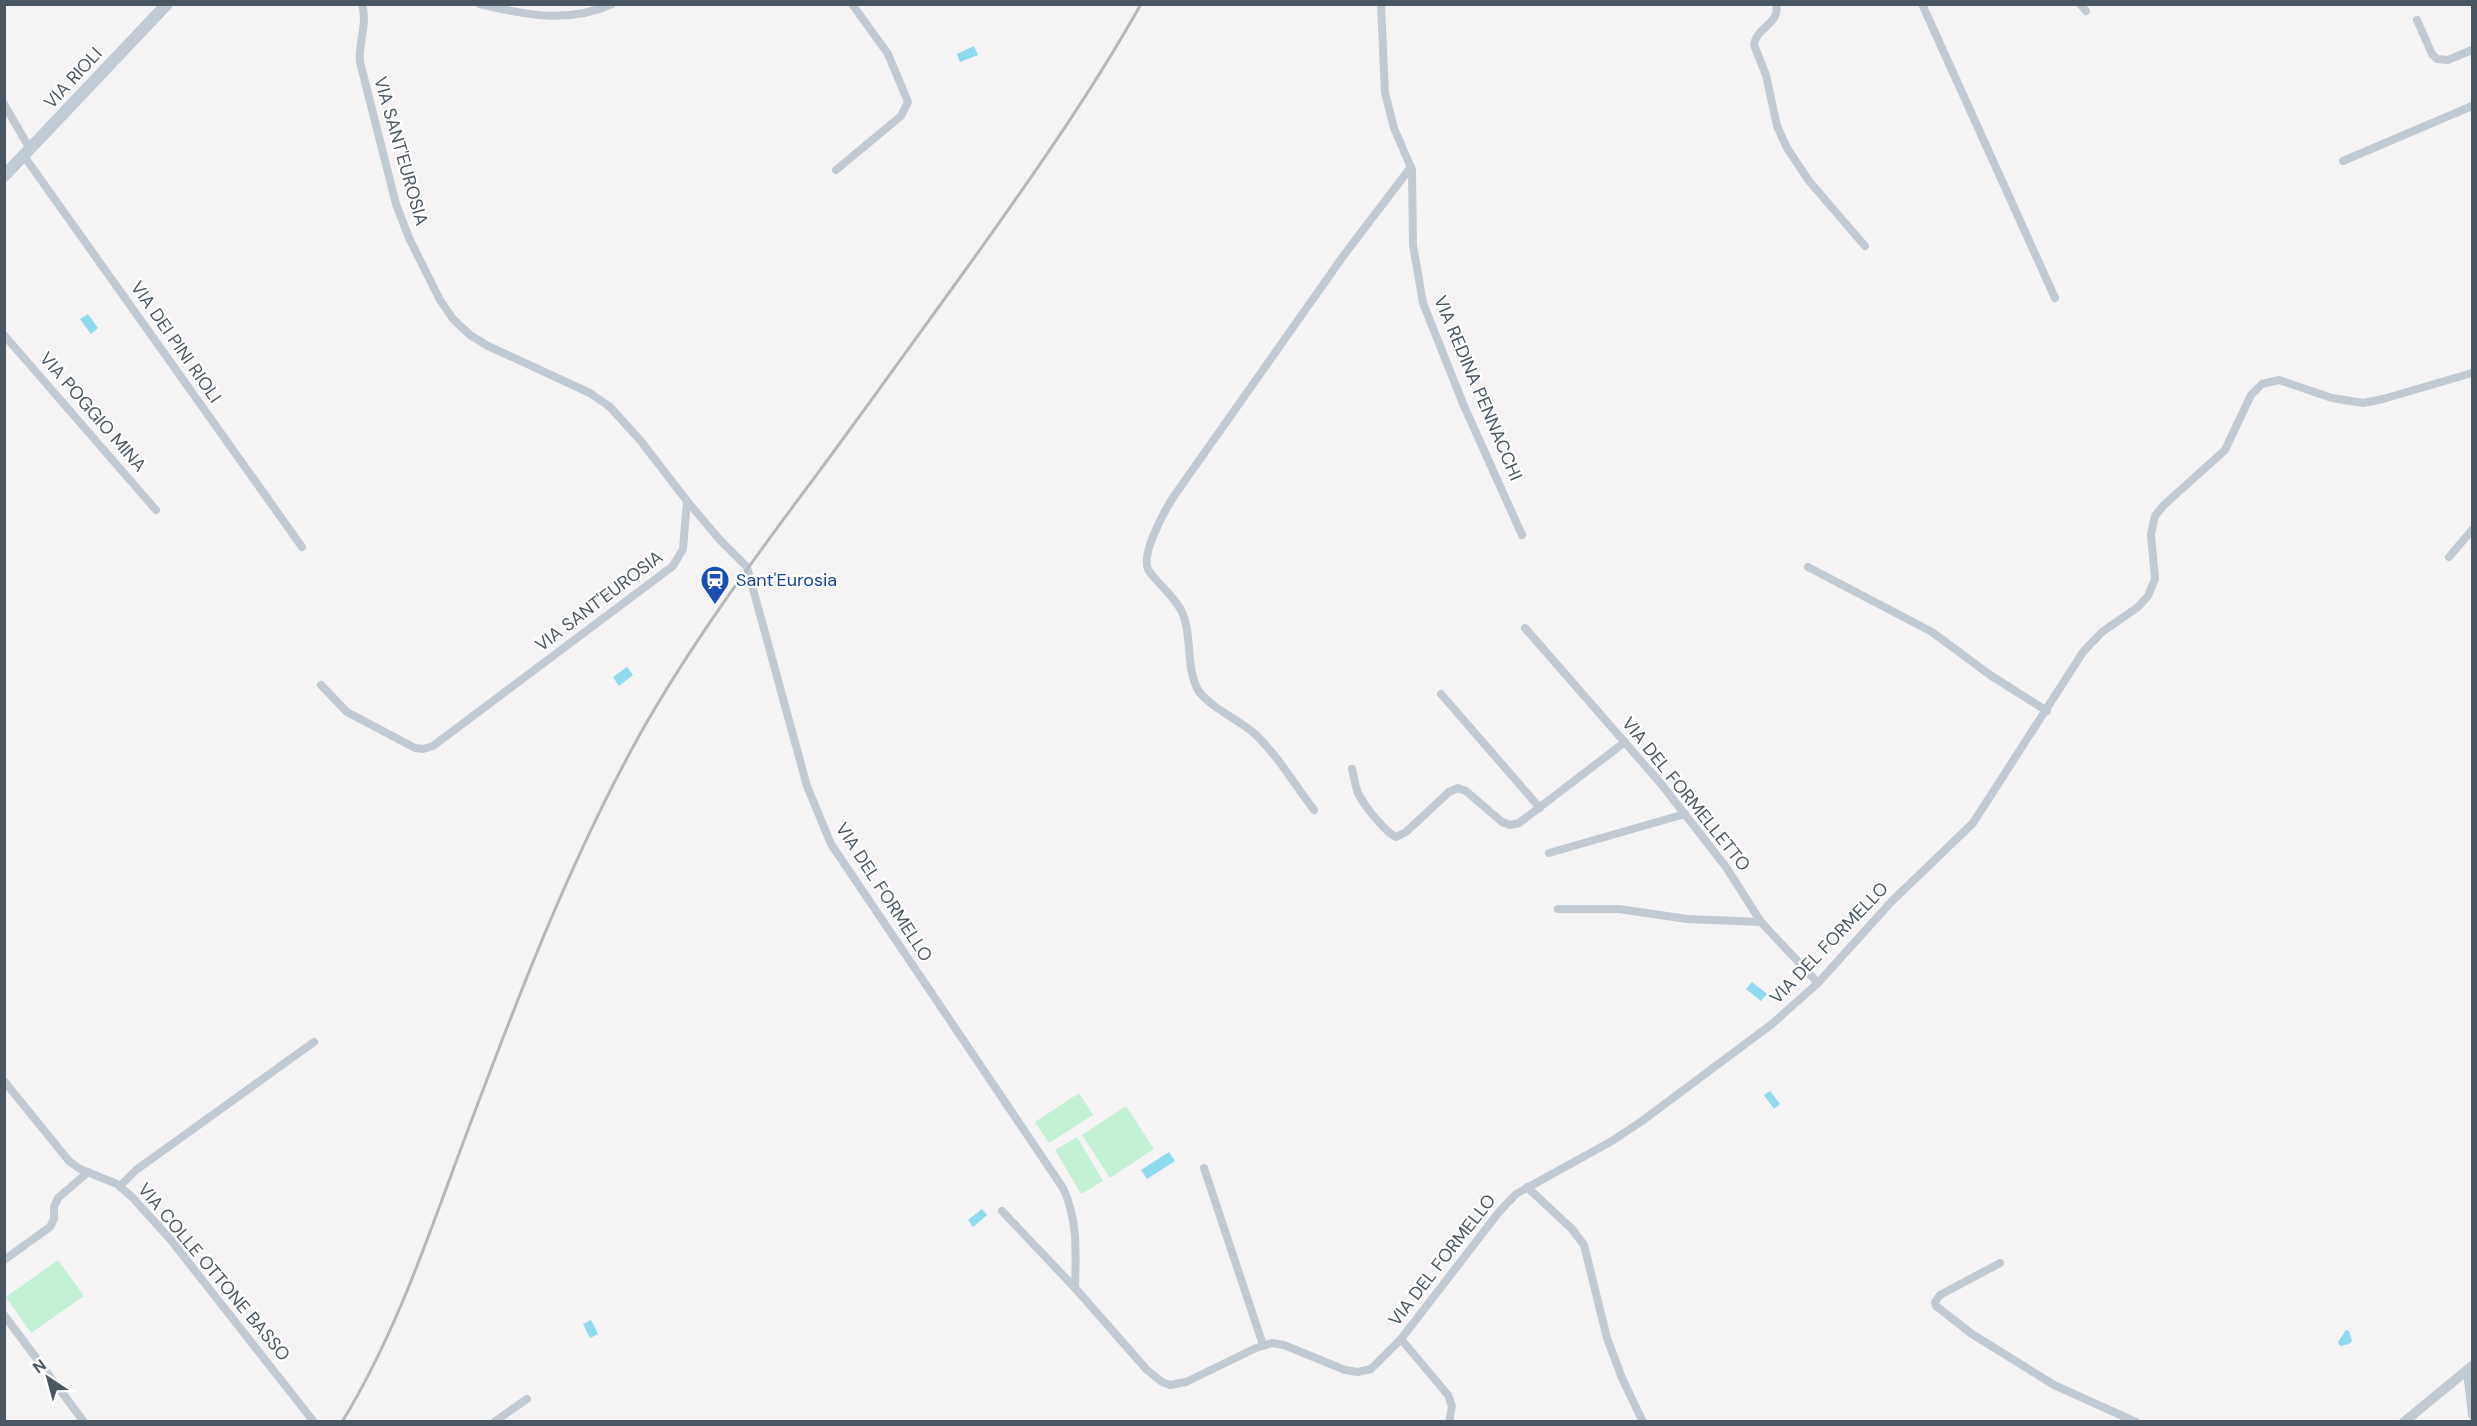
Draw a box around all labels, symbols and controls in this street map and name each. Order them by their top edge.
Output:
street label: VIA RIOLI [38,42,108,114]
street label: VIA SANT'EUROSIA [368,74,434,228]
street label: VIA DEI PINI RIOLI [125,276,227,408]
street label: VIA REDINA PENNACCHI [1428,292,1528,484]
street label: VIA POGGIO MINA [34,347,152,477]
street label: VIA SANT'EUROSIA [530,545,668,657]
station icon: Sant'Eurosia [699,564,731,606]
place label: Sant'Eurosia [736,568,837,592]
street label: VIA DEL FORMELLETTO [1616,712,1756,876]
street label: VIA DEL FORMELLO [830,818,938,966]
street label: VIA DEL FORMELLO [1764,877,1894,1009]
street label: VIA COLLE OTTONE BASSO [132,1178,296,1366]
street label: VIA DEL FORMELLO [1383,1189,1501,1331]
north arrow [18,1348,78,1408]
text: N [29,1354,50,1378]

